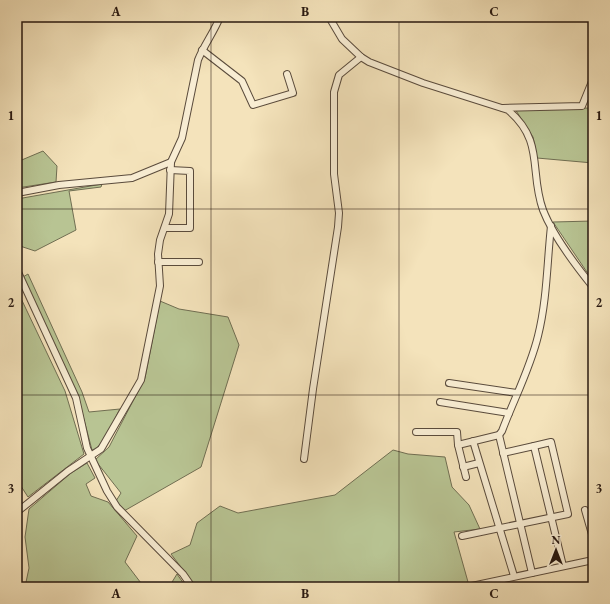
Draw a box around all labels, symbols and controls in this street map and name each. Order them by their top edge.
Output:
text: A [110,3,121,20]
text: B [301,3,309,20]
text: C [489,3,499,20]
text: 1 [8,107,15,124]
text: 1 [596,107,603,124]
text: 2 [8,294,15,311]
text: 2 [596,294,603,311]
text: 3 [8,480,15,497]
text: 3 [596,480,603,497]
north arrow [536,530,576,570]
text: N [552,533,561,547]
text: A [110,585,121,602]
text: B [301,585,309,602]
text: C [489,585,499,602]

